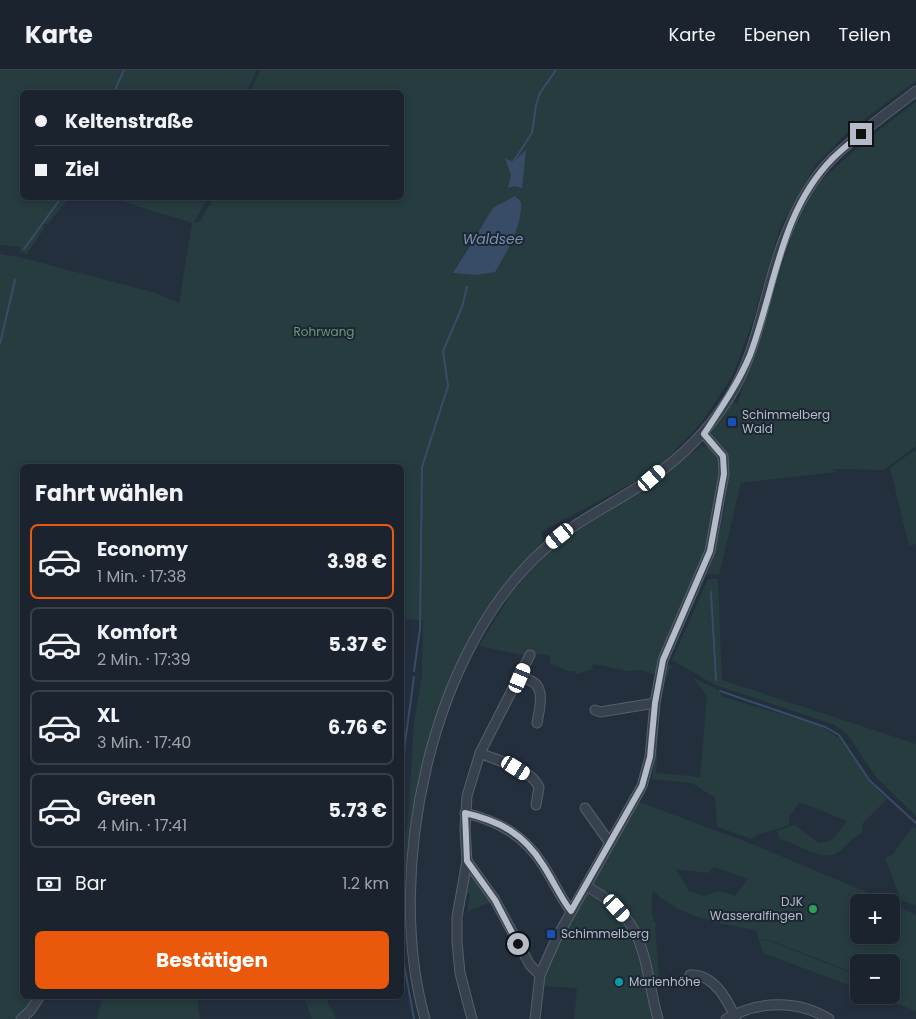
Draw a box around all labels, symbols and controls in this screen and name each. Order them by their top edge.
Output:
text: Karte [25,18,93,51]
text: Karte [668,22,716,47]
text: Ebenen [744,22,811,47]
text: Teilen [839,22,891,47]
text: Keltenstraße [65,108,193,135]
route end [850,123,872,145]
text: Ziel [65,156,99,183]
water label: Waldsee [463,229,524,249]
park label: Rohrwang [294,323,354,340]
place label: Schimmelberg Wald [742,406,830,437]
marker: Schimmelberg Wald [726,416,738,428]
car [635,462,668,494]
text: Fahrt wählen [35,478,184,509]
car [543,521,576,551]
text: Economy [97,536,188,563]
icon: car [37,539,82,584]
text: 3.98 € [327,548,387,575]
text: 1 Min. · 17:38 [97,565,186,588]
text: Komfort [97,619,177,646]
icon: car [37,622,82,667]
text: 5.37 € [328,631,387,658]
text: 2 Min. · 17:39 [97,648,191,671]
car [507,661,532,695]
text: XL [97,702,120,729]
icon: car [37,705,82,750]
text: 6.76 € [328,714,387,741]
text: 3 Min. · 17:40 [97,731,191,754]
car [499,754,532,782]
text: Green [97,785,156,812]
icon: car [37,788,82,833]
text: 5.73 € [328,797,387,824]
text: 4 Min. · 17:41 [97,814,187,837]
icon: cash [35,870,63,898]
text: Bar [75,870,107,897]
text: 1.2 km [342,872,389,895]
car [601,892,632,924]
place label: DJK Wasseralfingen [710,893,803,924]
map controls [850,894,900,1004]
button: + [850,894,900,944]
marker: DJK Wasseralfingen [807,903,819,915]
place label: Schimmelberg [561,925,649,942]
marker: Schimmelberg [545,928,557,940]
button: Bestätigen [35,931,389,989]
route start [507,933,529,955]
button: − [850,954,900,1004]
place label: Marienhöhe [629,973,700,990]
marker: Marienhöhe [613,976,625,988]

